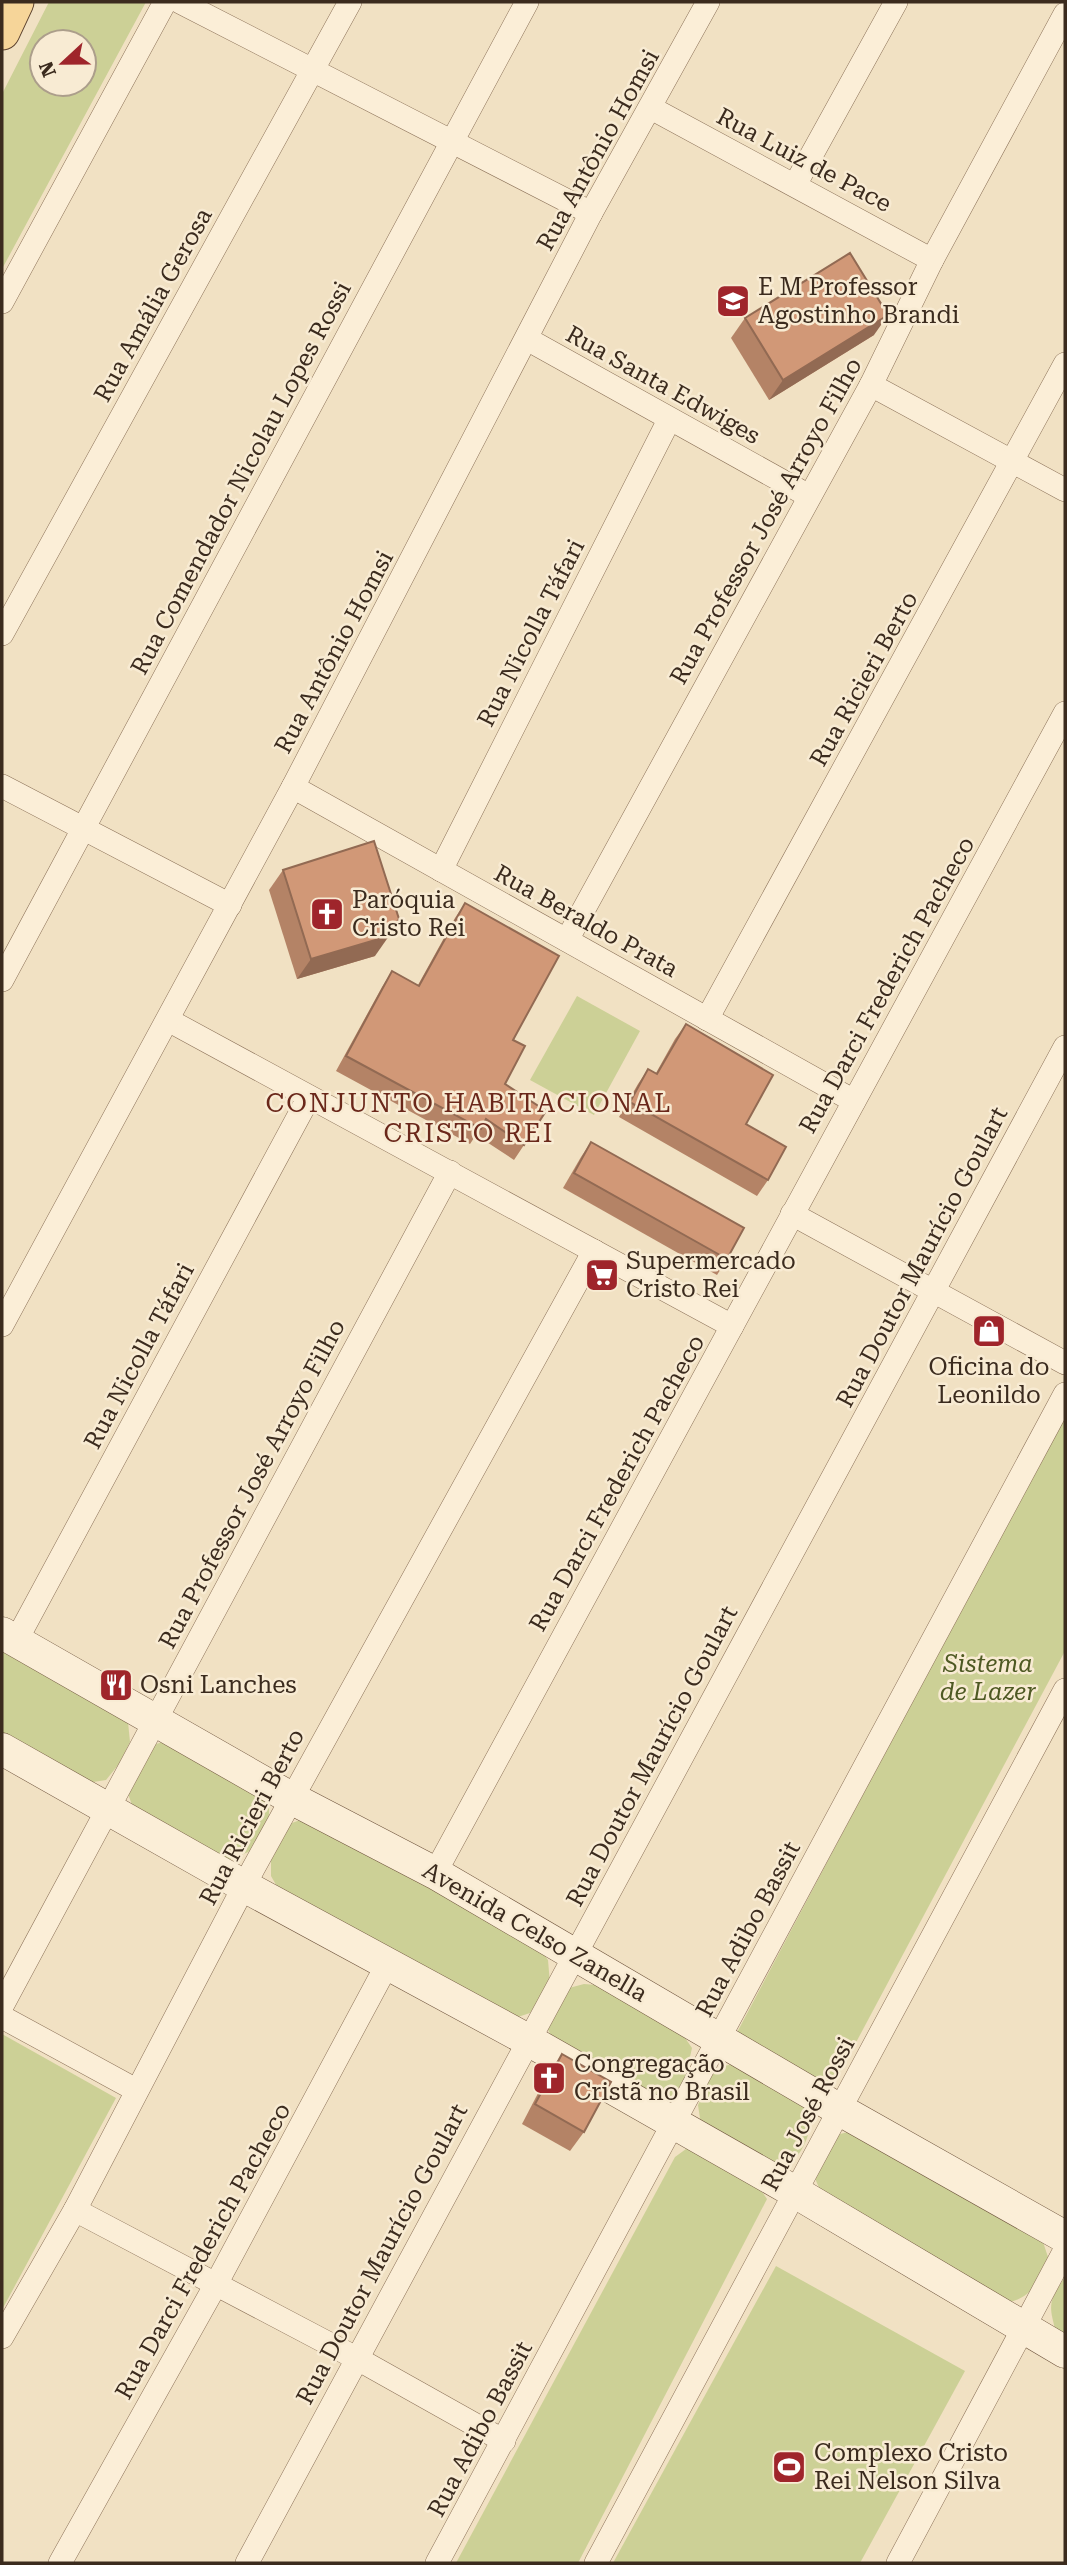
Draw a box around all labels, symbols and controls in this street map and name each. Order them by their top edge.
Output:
north arrow [28,28,98,98]
street label: Rua Antônio Homsi [531,44,665,255]
text: N [34,58,61,80]
street label: Rua Luiz de Pace [712,102,896,218]
street label: Rua Amália Gerosa [88,203,218,407]
place label: E M Professor Agostinho Brandi [758,273,960,329]
street label: Rua Comendador Nicolau Lopes Rossi [125,276,357,679]
school or university icon: E M Professor Agostinho Brandi [714,282,752,320]
street label: Rua Santa Edwiges [561,320,765,450]
street label: Rua Professor José Arroyo Filho [664,353,868,689]
street label: Rua Nicolla Táfari [472,534,590,731]
street label: Rua Antônio Homsi [269,546,399,758]
street label: Rua Ricieri Berto [804,587,924,771]
street label: Rua Darci Frederich Pacheco [794,832,980,1138]
street label: Rua Beraldo Prata [489,859,683,983]
place label: Paróquia Cristo Rei [352,886,465,942]
church icon: Paróquia Cristo Rei [308,895,346,933]
district label: CONJUNTO HABITACIONAL CRISTO REI [266,1088,672,1148]
street label: Rua Doutor Maurício Goulart [831,1102,1013,1412]
place label: Supermercado Cristo Rei [626,1247,796,1303]
supermarket icon: Supermercado Cristo Rei [583,1256,621,1294]
street label: Rua Nicolla Táfari [78,1258,200,1454]
shop icon: Oficina do Leonildo [970,1312,1008,1350]
street label: Rua Professor José Arroyo Filho [153,1315,351,1653]
street label: Rua Darci Frederich Pacheco [524,1330,710,1636]
place label: Oficina do Leonildo [928,1353,1050,1409]
street label: Rua Doutor Maurício Goulart [561,1601,743,1911]
park label: Sistema de Lazer [940,1650,1036,1706]
restaurant icon: Osni Lanches [97,1666,135,1704]
place label: Osni Lanches [140,1671,297,1699]
street label: Rua Ricieri Berto [194,1724,310,1910]
street label: Rua Adibo Bassit [690,1836,806,2021]
street label: Avenida Celso Zanella [418,1856,652,2008]
street label: Rua José Rossi [756,2032,860,2196]
place label: Congregação Cristã no Brasil [574,2050,750,2106]
church icon: Congregação Cristã no Brasil [530,2059,568,2097]
street label: Rua Darci Frederich Pacheco [110,2098,296,2404]
street label: Rua Doutor Maurício Goulart [291,2099,473,2409]
street label: Rua Adibo Bassit [422,2336,538,2521]
place label: Complexo Cristo Rei Nelson Silva [814,2439,1008,2495]
sports icon: Complexo Cristo Rei Nelson Silva [770,2448,808,2486]

